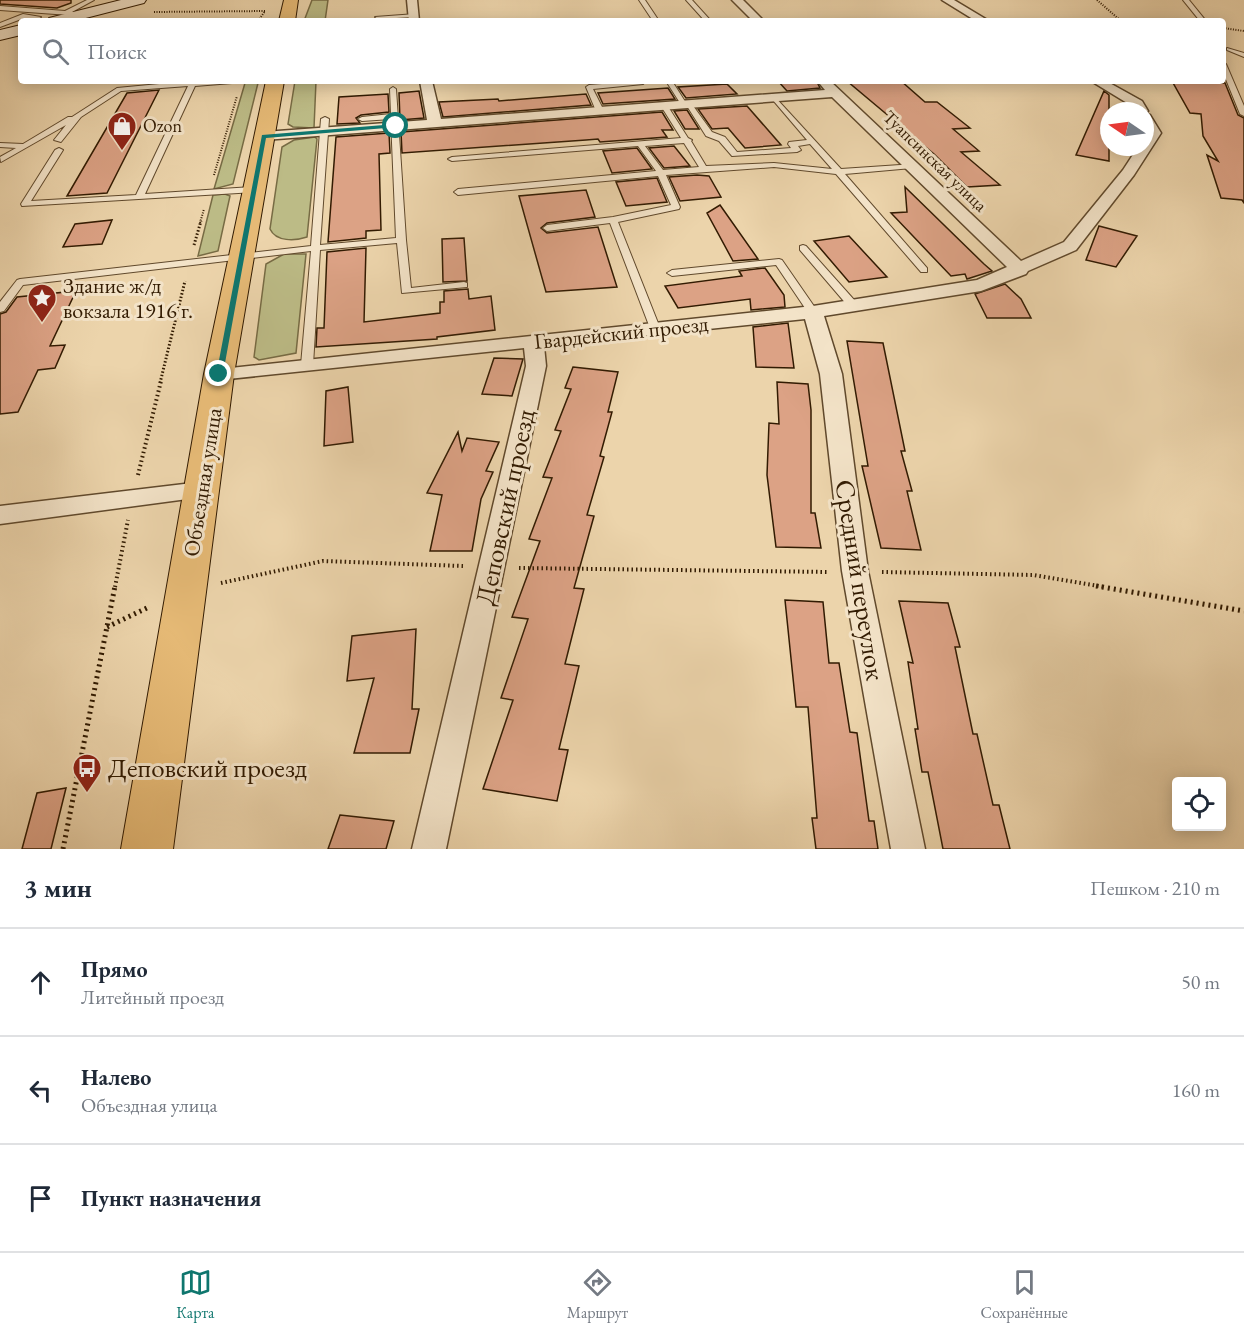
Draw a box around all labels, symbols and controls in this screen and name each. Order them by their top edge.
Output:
search box [18,18,1226,84]
icon: search [39,35,72,68]
text: Поиск [87,37,147,66]
north arrow [1100,102,1154,156]
street label: Туапсинская улица [878,105,993,217]
shop icon: Ozon [106,110,138,152]
route start [382,112,408,138]
place label: Ozon [143,114,182,137]
place label: Здание ж/д вокзала 1916 г. [63,271,193,325]
place icon: Здание ж/д вокзала 1916 г. [26,282,58,324]
street label: Гвардейский проезд [532,309,710,356]
route end [205,360,231,386]
street label: Объездная улица [176,405,229,559]
street label: Деповский проезд [467,406,542,608]
street label: Средний переулок [827,477,894,683]
place label: Деповский проезд [108,750,307,785]
bus stop icon: Деповский проезд [71,752,103,794]
map controls [1172,777,1226,831]
button: locate [1172,777,1226,831]
text: 3 мин [24,871,92,905]
text: Пешком · 210 m [1090,875,1220,901]
text: Прямо [81,955,148,984]
icon: ahead [24,966,57,999]
text: 50 m [1181,969,1220,995]
text: Литейный проезд [81,984,224,1010]
text: Налево [81,1063,151,1092]
icon: left [24,1074,57,1107]
text: 160 m [1172,1077,1220,1103]
text: Объездная улица [81,1092,218,1118]
icon: arrive [24,1182,57,1215]
text: Пункт назначения [81,1184,261,1213]
tab: Карта [176,1266,214,1323]
tab: Маршрут [567,1266,628,1323]
tab: Сохранённые [981,1266,1068,1323]

